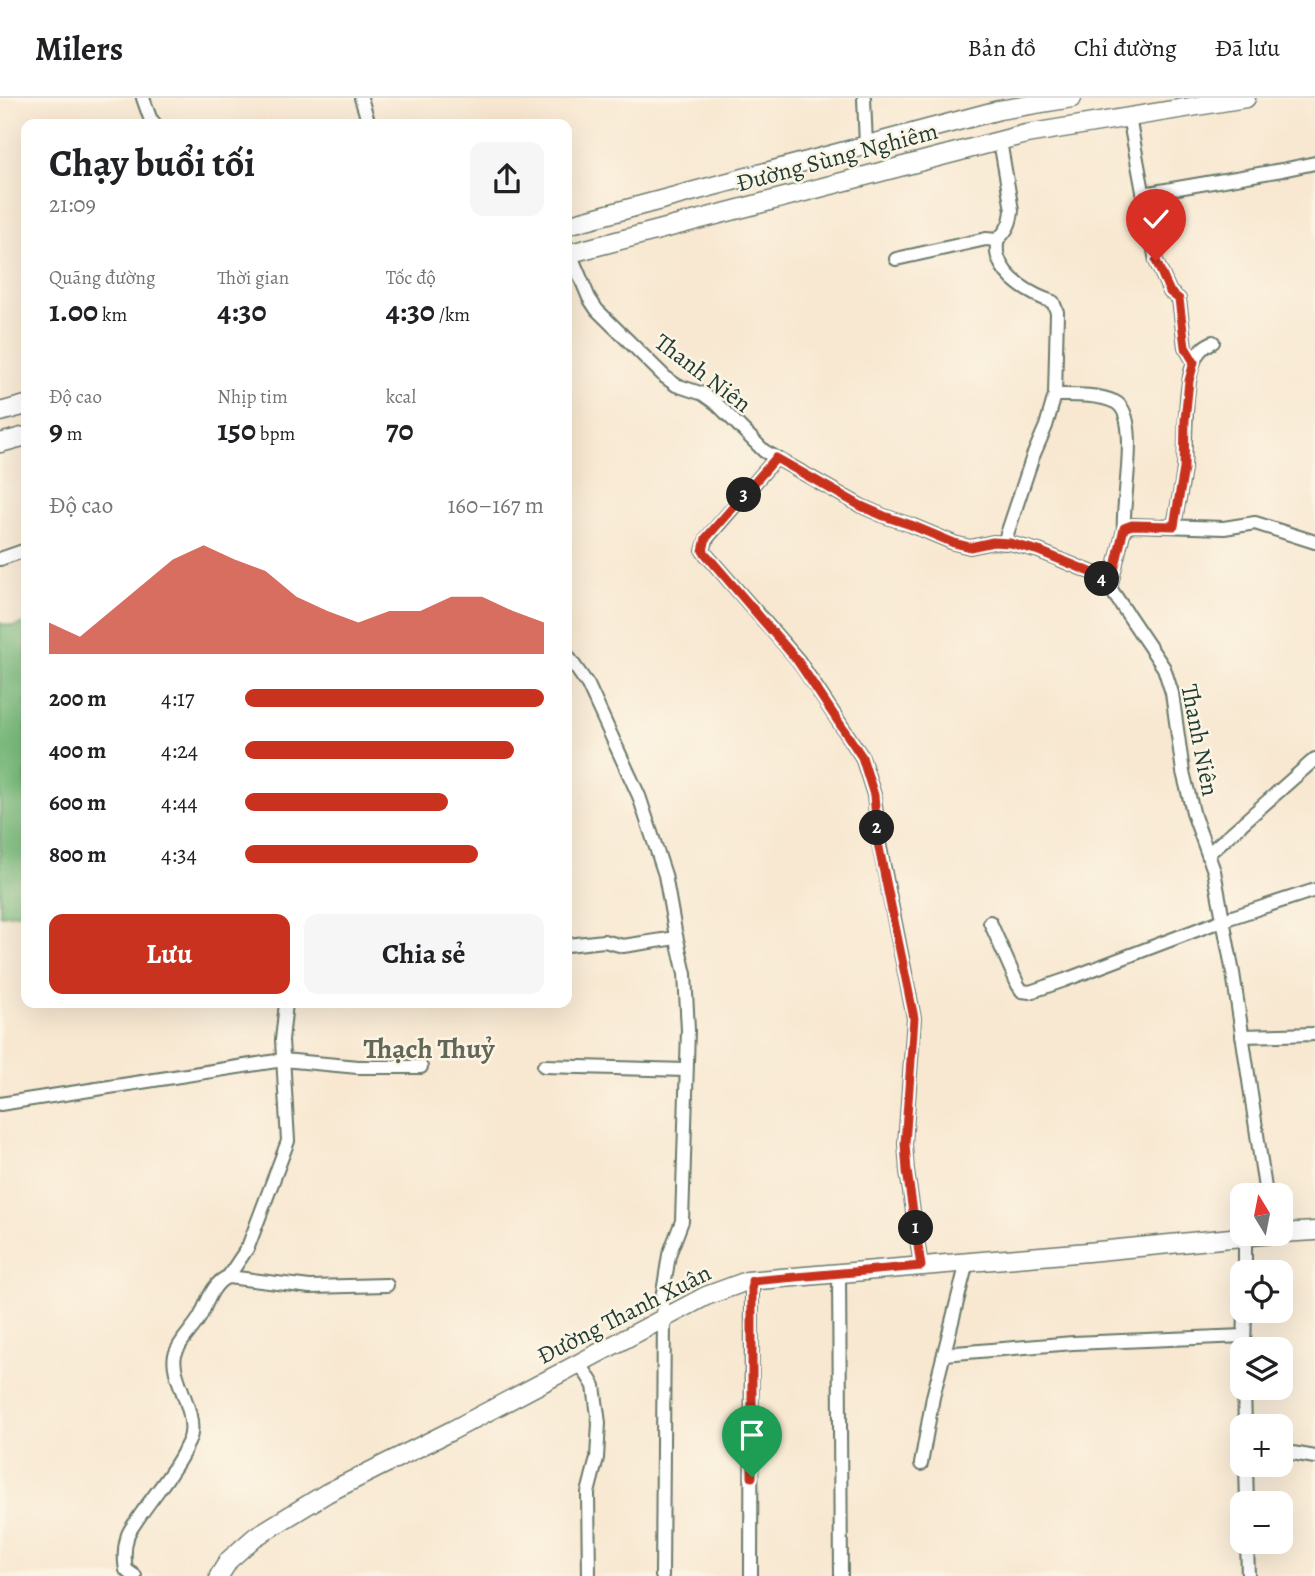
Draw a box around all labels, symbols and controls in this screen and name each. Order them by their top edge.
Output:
text: Milers [35,26,123,71]
text: Bản đồ [968,32,1036,64]
text: Chỉ đường [1074,32,1177,64]
text: Đã lưu [1215,32,1280,64]
street label: Đường Sùng Nghiêm [733,115,941,199]
text: Chạy buổi tối [49,137,255,189]
button: share [470,142,544,216]
text: 21:09 [49,189,96,220]
pin [1126,189,1186,261]
icon: check [1137,200,1175,238]
text: Quãng đường [49,265,156,291]
text: Thời gian [217,265,289,291]
text: Tốc độ [386,265,436,291]
text: 1.00 [49,291,98,331]
text: 4:30 [217,291,267,331]
text: 4:30 [386,291,435,331]
text: km [98,302,127,328]
text: /km [435,302,470,328]
street label: Thanh Niên [648,326,758,420]
text: Độ cao [49,384,102,410]
text: Nhịp tim [217,384,288,410]
text: kcal [386,384,416,410]
text: 9 [49,410,63,450]
text: 150 [217,410,256,450]
text: 70 [386,410,414,450]
text: m [63,421,82,447]
text: bpm [256,421,295,447]
pin: 3 [726,478,762,512]
text: 3 [739,481,748,507]
text: Độ cao [49,490,113,521]
text: 160–167 m [447,490,544,521]
pin: 4 [1084,561,1120,596]
text: 4 [1097,565,1106,591]
street label: Thanh Niên [1173,681,1227,799]
text: 200 m [49,683,107,714]
text: 4:17 [161,683,194,714]
text: 400 m [49,735,106,766]
text: 4:24 [161,735,198,766]
text: 600 m [49,787,106,818]
text: 4:44 [161,787,198,818]
pin: 2 [860,810,894,846]
text: 2 [872,814,881,840]
text: 800 m [49,839,106,870]
text: 4:34 [161,839,197,870]
button: Lưu [49,914,290,994]
button: Chia sẻ [304,914,544,994]
district label: Thạch Thuỷ [363,1030,496,1068]
north arrow [1230,1183,1293,1246]
map controls [1230,1183,1293,1554]
pin: 1 [898,1210,934,1246]
text: 1 [912,1214,919,1240]
street label: Đường Thanh Xuân [532,1256,716,1372]
button: locate [1230,1260,1293,1323]
button: layers [1230,1337,1293,1400]
pin [722,1405,782,1477]
button: + [1230,1414,1293,1477]
icon: arrive [733,1416,771,1454]
button: − [1230,1491,1293,1554]

